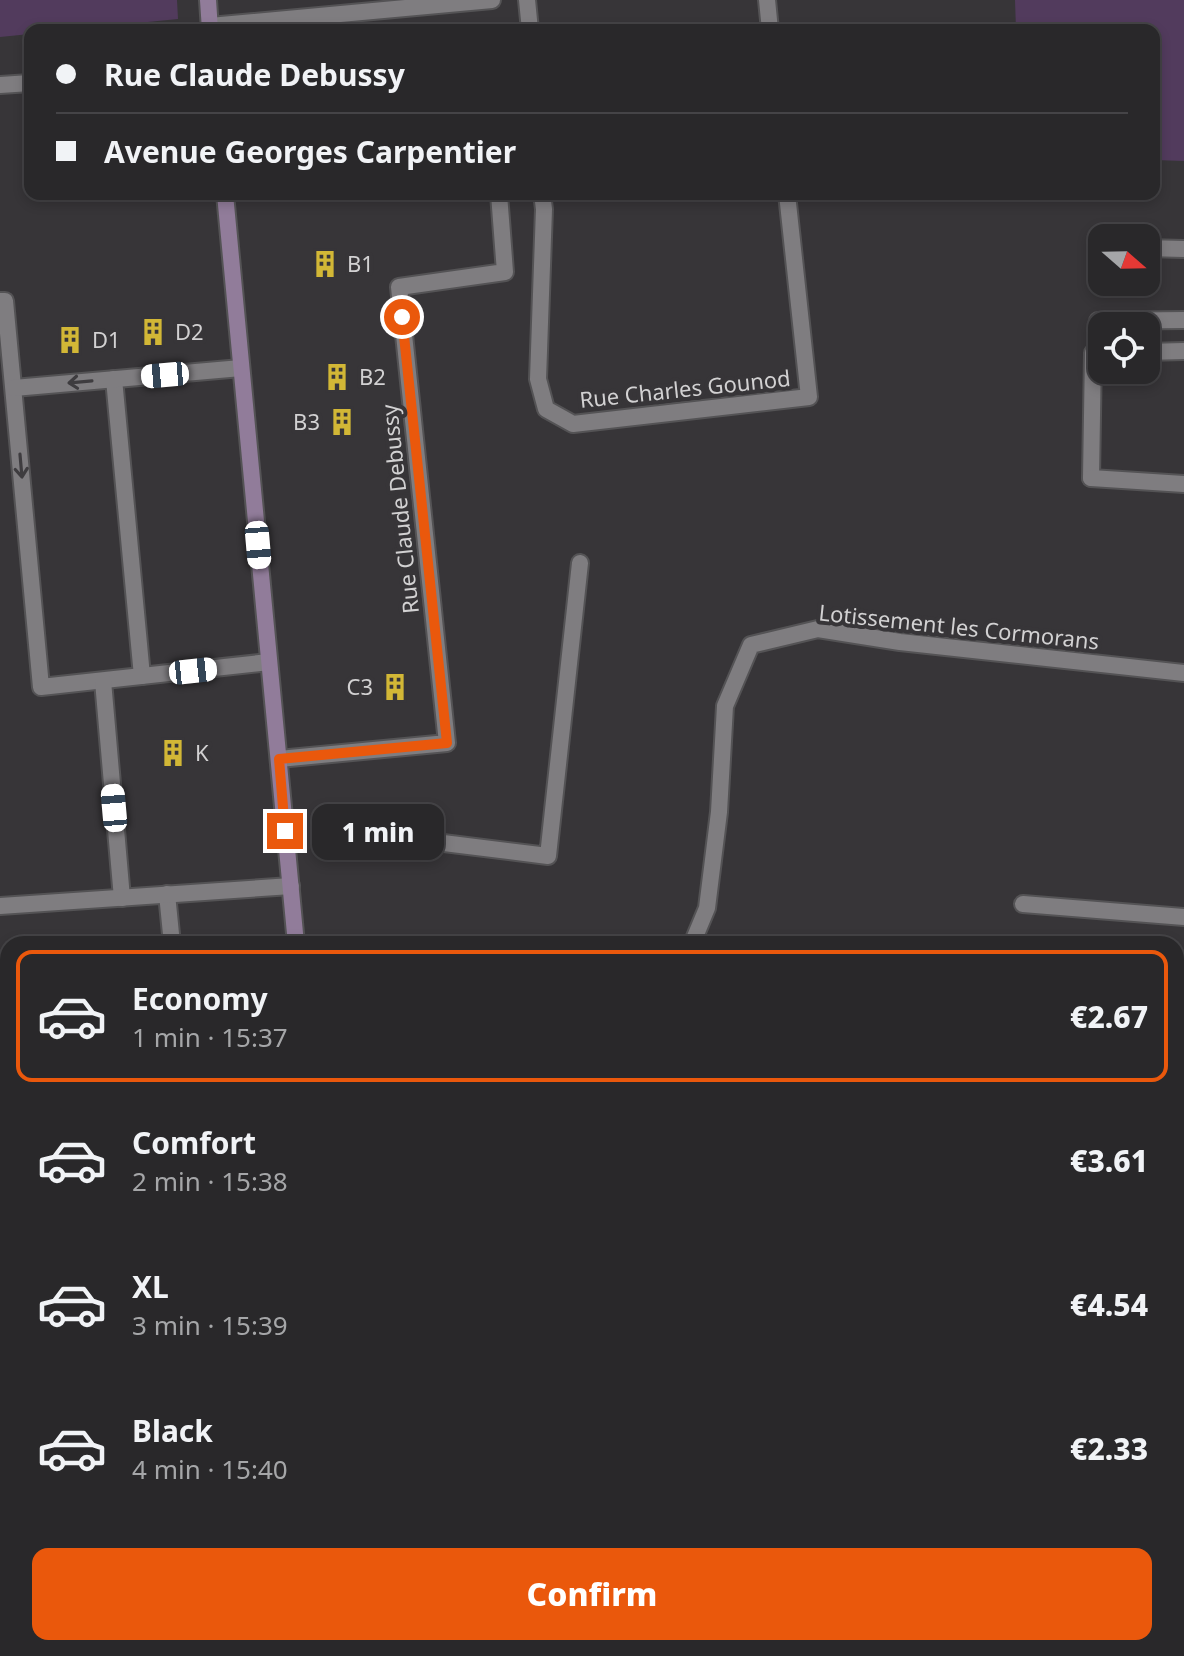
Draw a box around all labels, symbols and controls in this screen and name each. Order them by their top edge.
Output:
text: Rue Claude Debussy [104,54,405,95]
text: Avenue Georges Carpentier [104,131,516,172]
north arrow [1088,224,1160,296]
map controls [1088,224,1160,384]
place label: B1 [347,248,374,278]
building icon: B1 [310,249,340,279]
route start [384,299,420,335]
button: locate [1088,312,1160,384]
place label: D2 [175,316,204,346]
building icon: D2 [138,317,168,347]
place label: D1 [92,324,121,354]
building icon: D1 [55,325,85,355]
car [140,361,190,389]
place label: B2 [359,361,386,391]
building icon: B2 [322,362,352,392]
street label: Rue Charles Gounod [578,362,792,414]
one-way arrow [67,375,94,390]
street label: Rue Claude Debussy [373,402,425,615]
place label: B3 [293,406,320,436]
building icon: B3 [327,407,357,437]
one-way arrow [14,452,29,479]
car [244,520,272,570]
street label: Lotissement les Cormorans [817,596,1101,656]
car [168,657,218,685]
place label: C3 [347,671,373,701]
building icon: C3 [380,672,410,702]
place label: K [195,737,209,767]
building icon: K [158,738,188,768]
car [100,783,128,833]
callout: 1 min [313,803,445,859]
route end [267,813,303,849]
text: 1 min [342,814,414,850]
text: Economy [132,978,268,1019]
icon: car [36,980,108,1052]
text: €2.67 [1070,996,1148,1037]
text: 1 min · 15:37 [132,1019,288,1055]
text: Comfort [132,1122,256,1163]
icon: car [36,1124,108,1196]
text: €3.61 [1070,1140,1148,1181]
text: 2 min · 15:38 [132,1163,288,1199]
text: XL [132,1266,169,1307]
icon: car [36,1268,108,1340]
text: €4.54 [1070,1284,1148,1325]
text: 3 min · 15:39 [132,1307,288,1343]
text: Black [132,1410,213,1451]
icon: car [36,1412,108,1484]
text: €2.33 [1070,1428,1148,1469]
text: 4 min · 15:40 [132,1451,288,1487]
button: Confirm [32,1548,1152,1640]

